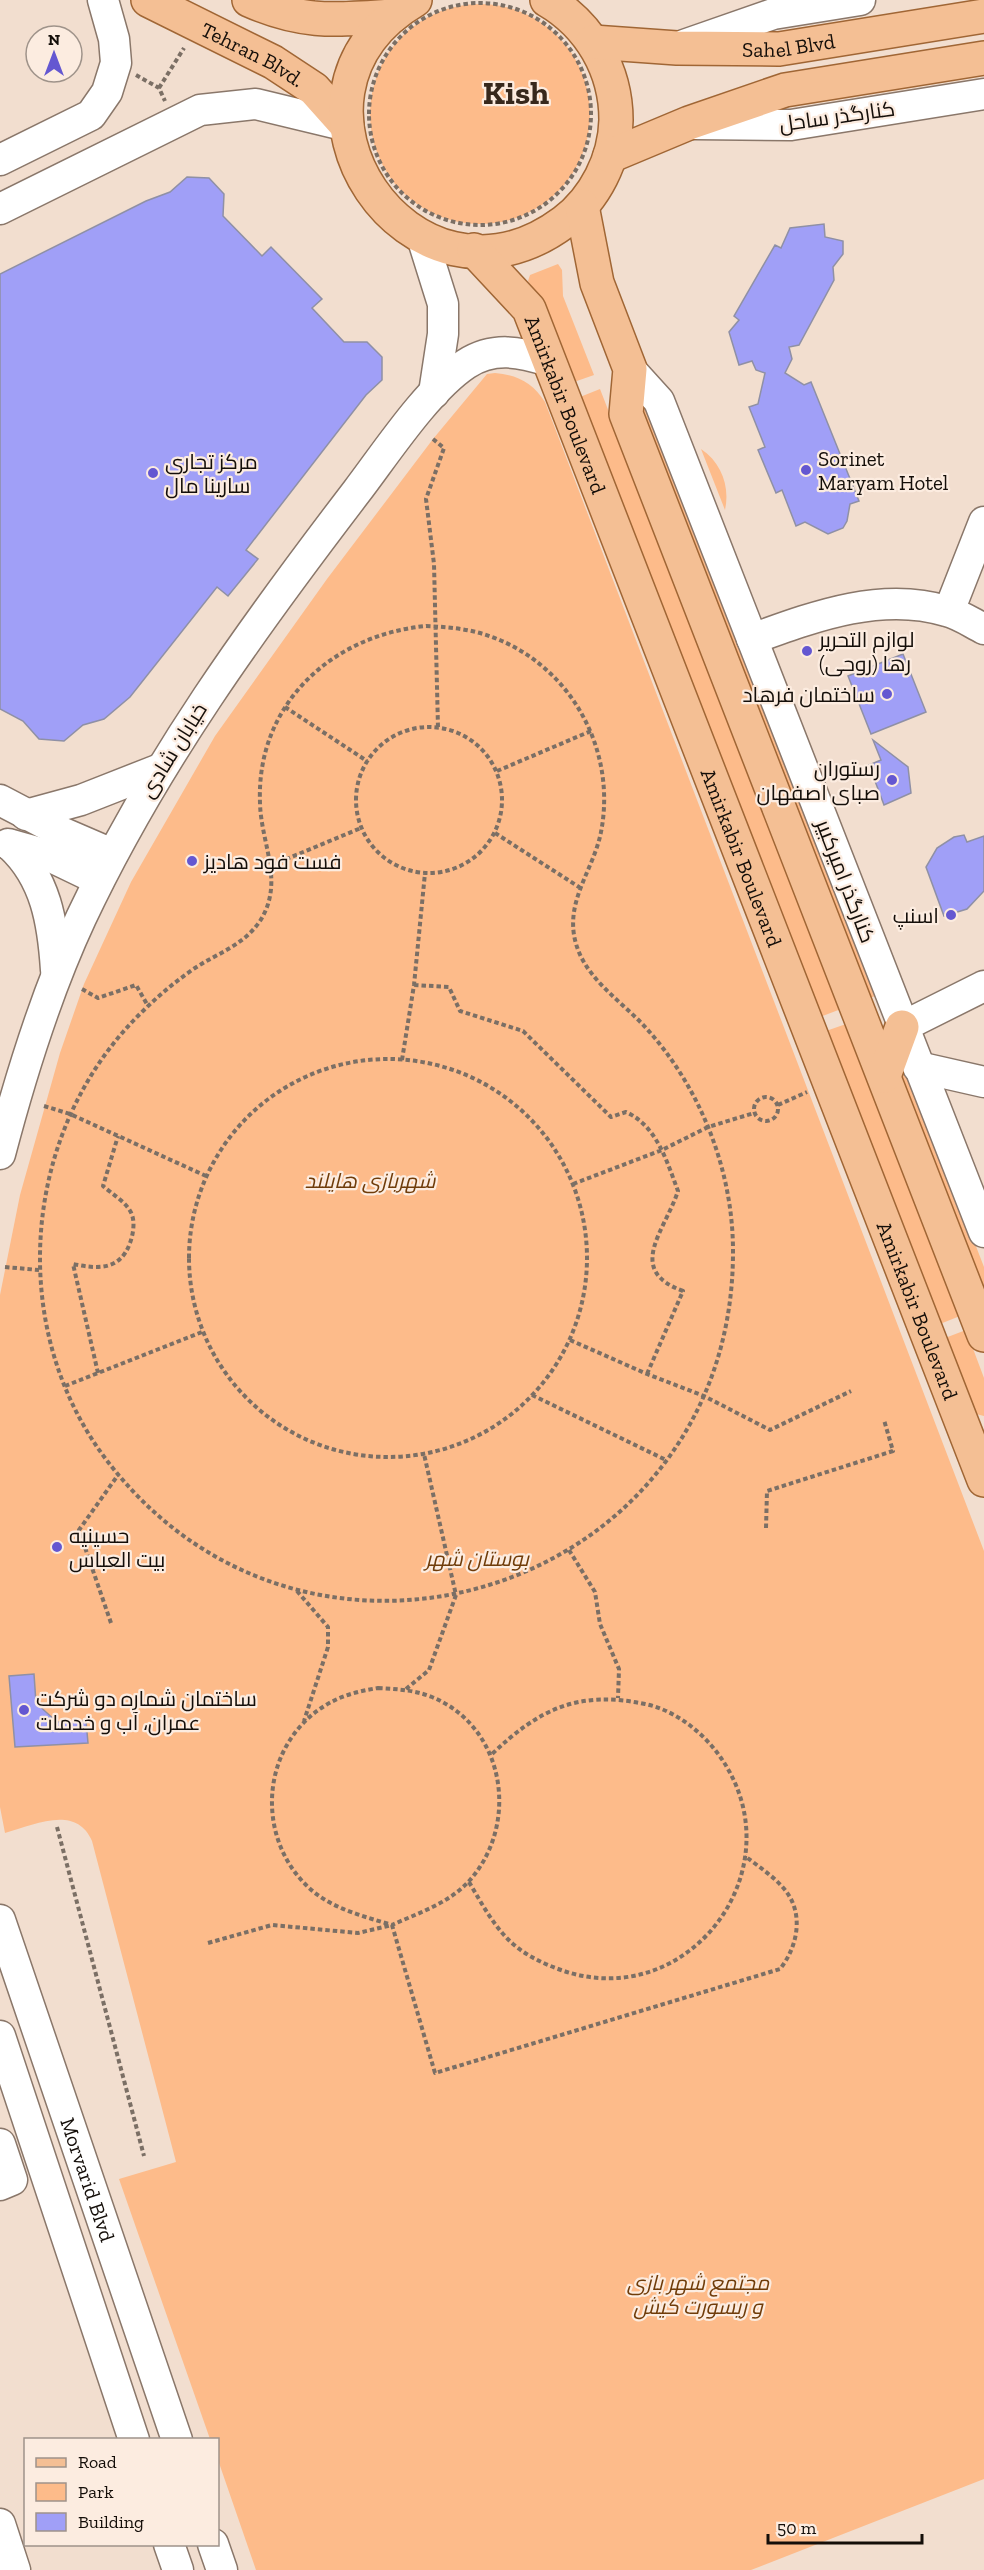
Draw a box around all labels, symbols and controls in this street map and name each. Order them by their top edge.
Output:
street label: Tehran Blvd. [197,16,309,92]
north arrow [24,24,84,84]
street label: Sahel Blvd [742,28,837,62]
text: N [48,30,60,49]
district label: Kish [483,73,549,112]
street label: کنارگذر ساحل [778,96,897,137]
street label: Amirkabir Boulevard [520,312,612,498]
place label: Sorinet Maryam Hotel [818,446,949,495]
place label: مرکز تجاری سارینا مال [165,449,258,499]
marker: Sorinet Maryam Hotel [799,463,813,477]
marker: مرکز تجاری سارینا مال [146,466,160,480]
place label: لوازم التحریر رها (روحی) [818,627,914,677]
marker: لوازم التحریر رها (روحی) [800,644,814,658]
place label: ساختمان فرهاد [742,682,875,708]
marker: ساختمان فرهاد [880,687,894,701]
street label: خیابان شادی [134,698,213,803]
place label: رستوران صبای اصفهان [756,756,880,806]
street label: Amirkabir Boulevard [696,765,788,951]
marker: رستوران صبای اصفهان [885,773,899,787]
street label: کنارگذر امیرکبیر [811,815,881,946]
place label: فست فود هادیز [203,849,342,874]
marker: فست فود هادیز [185,854,199,868]
place label: اسنپ [893,903,939,930]
marker: اسنپ [944,908,958,922]
park label: شهربازی هایلند [305,1168,436,1194]
street label: Amirkabir Boulevard [872,1218,964,1404]
place label: حسینیه بیت العباس [69,1523,165,1573]
marker: حسینیه بیت العباس [50,1540,64,1554]
park label: بوستان شهر [422,1546,530,1572]
place label: ساختمان شماره دو شرکت عمران، آب و خدمات [36,1686,257,1736]
marker: ساختمان شماره دو شرکت عمران، آب و خدمات [17,1703,31,1717]
street label: Morvarid Blvd [56,2114,121,2245]
park label: مجتمع شهر بازی و ریسورت کیش [627,2270,770,2320]
legend [24,2438,219,2546]
text: Road [78,2451,117,2473]
text: Park [78,2481,114,2503]
scale bar [768,2507,922,2545]
text: Building [78,2511,144,2533]
text: 50 m [777,2517,817,2539]

